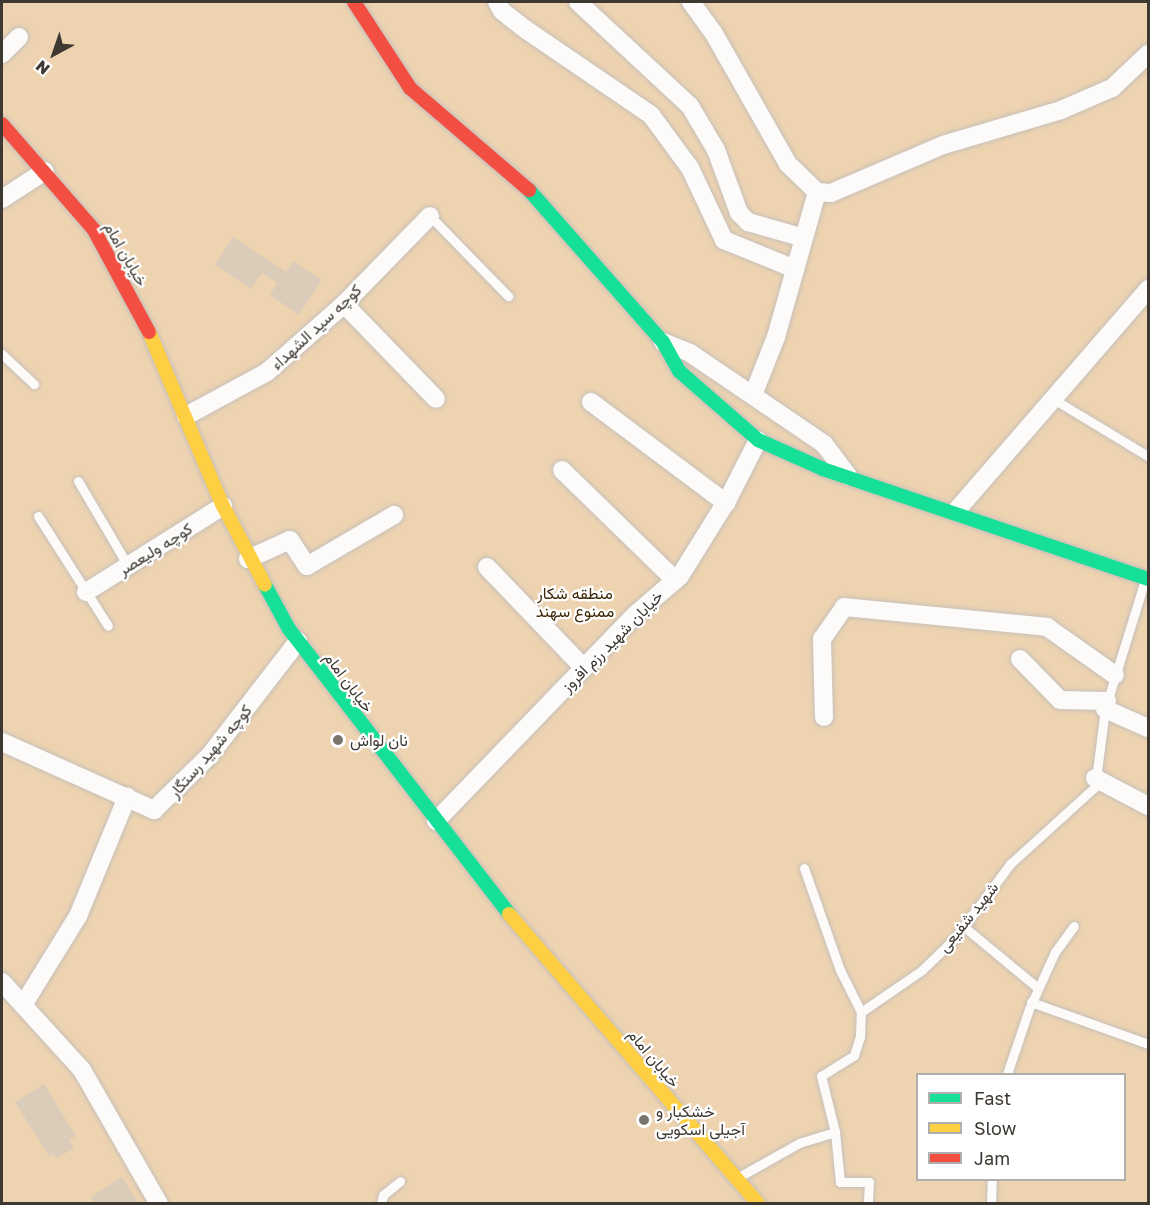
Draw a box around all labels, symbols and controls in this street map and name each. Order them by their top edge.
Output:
north arrow [24,24,84,84]
text: N [31,56,54,79]
street label: خیابان امام [100,219,152,289]
street label: کوچه سید الشهداء [267,280,365,374]
street label: کوچه ولیعصر [114,519,196,579]
park label: منطقه شکار ممنوع سهند [536,583,614,621]
street label: خیابان شهید رزم افروز [557,586,667,696]
street label: خیابان امام [320,648,378,716]
street label: کوچه شهید رستگار [164,701,256,801]
place label: نان لواش [350,730,408,750]
marker: نان لواش [331,733,345,747]
street label: شهید شفیعی [934,878,1002,956]
street label: خیابان امام [624,1025,684,1091]
legend [916,1073,1126,1181]
text: Fast [974,1087,1011,1109]
place label: خشکبار و آجیلی اسکویی [656,1101,745,1139]
marker: خشکبار و آجیلی اسکویی [637,1113,651,1127]
text: Slow [974,1117,1016,1139]
text: Jam [974,1147,1010,1169]

